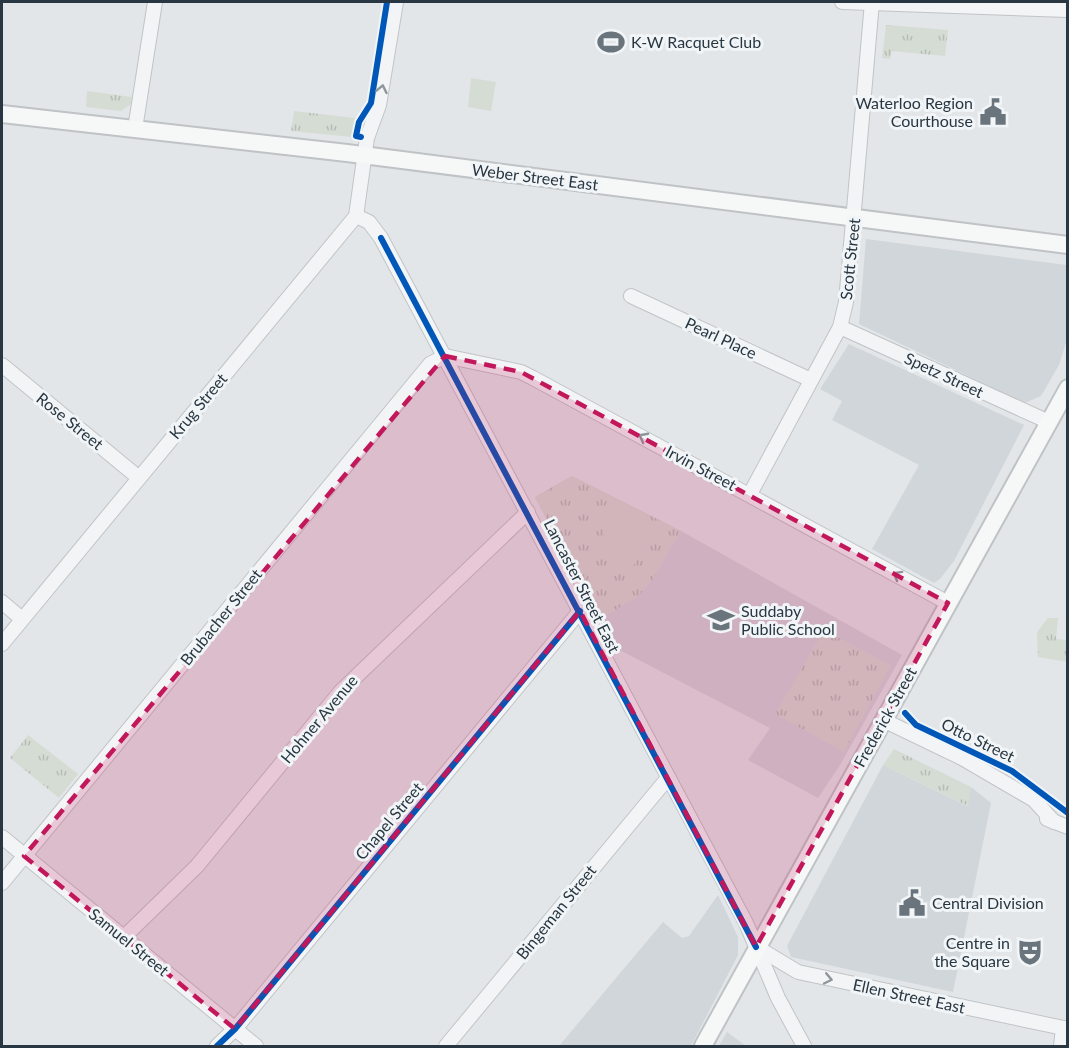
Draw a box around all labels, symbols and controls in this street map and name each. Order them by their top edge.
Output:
sports icon: K-W Racquet Club [596,27,626,57]
place label: K-W Racquet Club [631,32,761,51]
one-way arrow [375,84,388,94]
place label: Waterloo Region Courthouse [855,93,973,130]
public building icon: Waterloo Region Courthouse [978,97,1008,127]
street label: Weber Street East [471,159,600,194]
street label: Scott Street [836,217,863,301]
street label: Pearl Place [683,313,760,362]
street label: Spetz Street [902,348,987,401]
street label: Krug Street [165,369,231,442]
street label: Rose Street [33,388,108,453]
one-way arrow [639,433,649,444]
street label: Irvin Street [663,441,740,494]
street label: Lancaster Street East [541,516,624,656]
street label: Brubacher Street [176,564,265,669]
one-way arrow [893,571,903,582]
place label: Suddaby Public School [741,601,835,638]
school or university icon: Suddaby Public School [706,605,736,635]
street label: Frederick Street [849,663,920,770]
street label: Hohner Avenue [276,671,361,767]
street label: Otto Street [939,714,1018,766]
street label: Chapel Street [351,778,427,863]
street label: Bingeman Street [512,860,600,963]
public building icon: Central Division [897,888,927,918]
place label: Central Division [932,893,1044,912]
street label: Samuel Street [86,904,173,980]
place label: Centre in the Square [934,933,1010,970]
theatre icon: Centre in the Square [1015,937,1045,967]
one-way arrow [823,971,833,984]
street label: Ellen Street East [851,974,967,1017]

